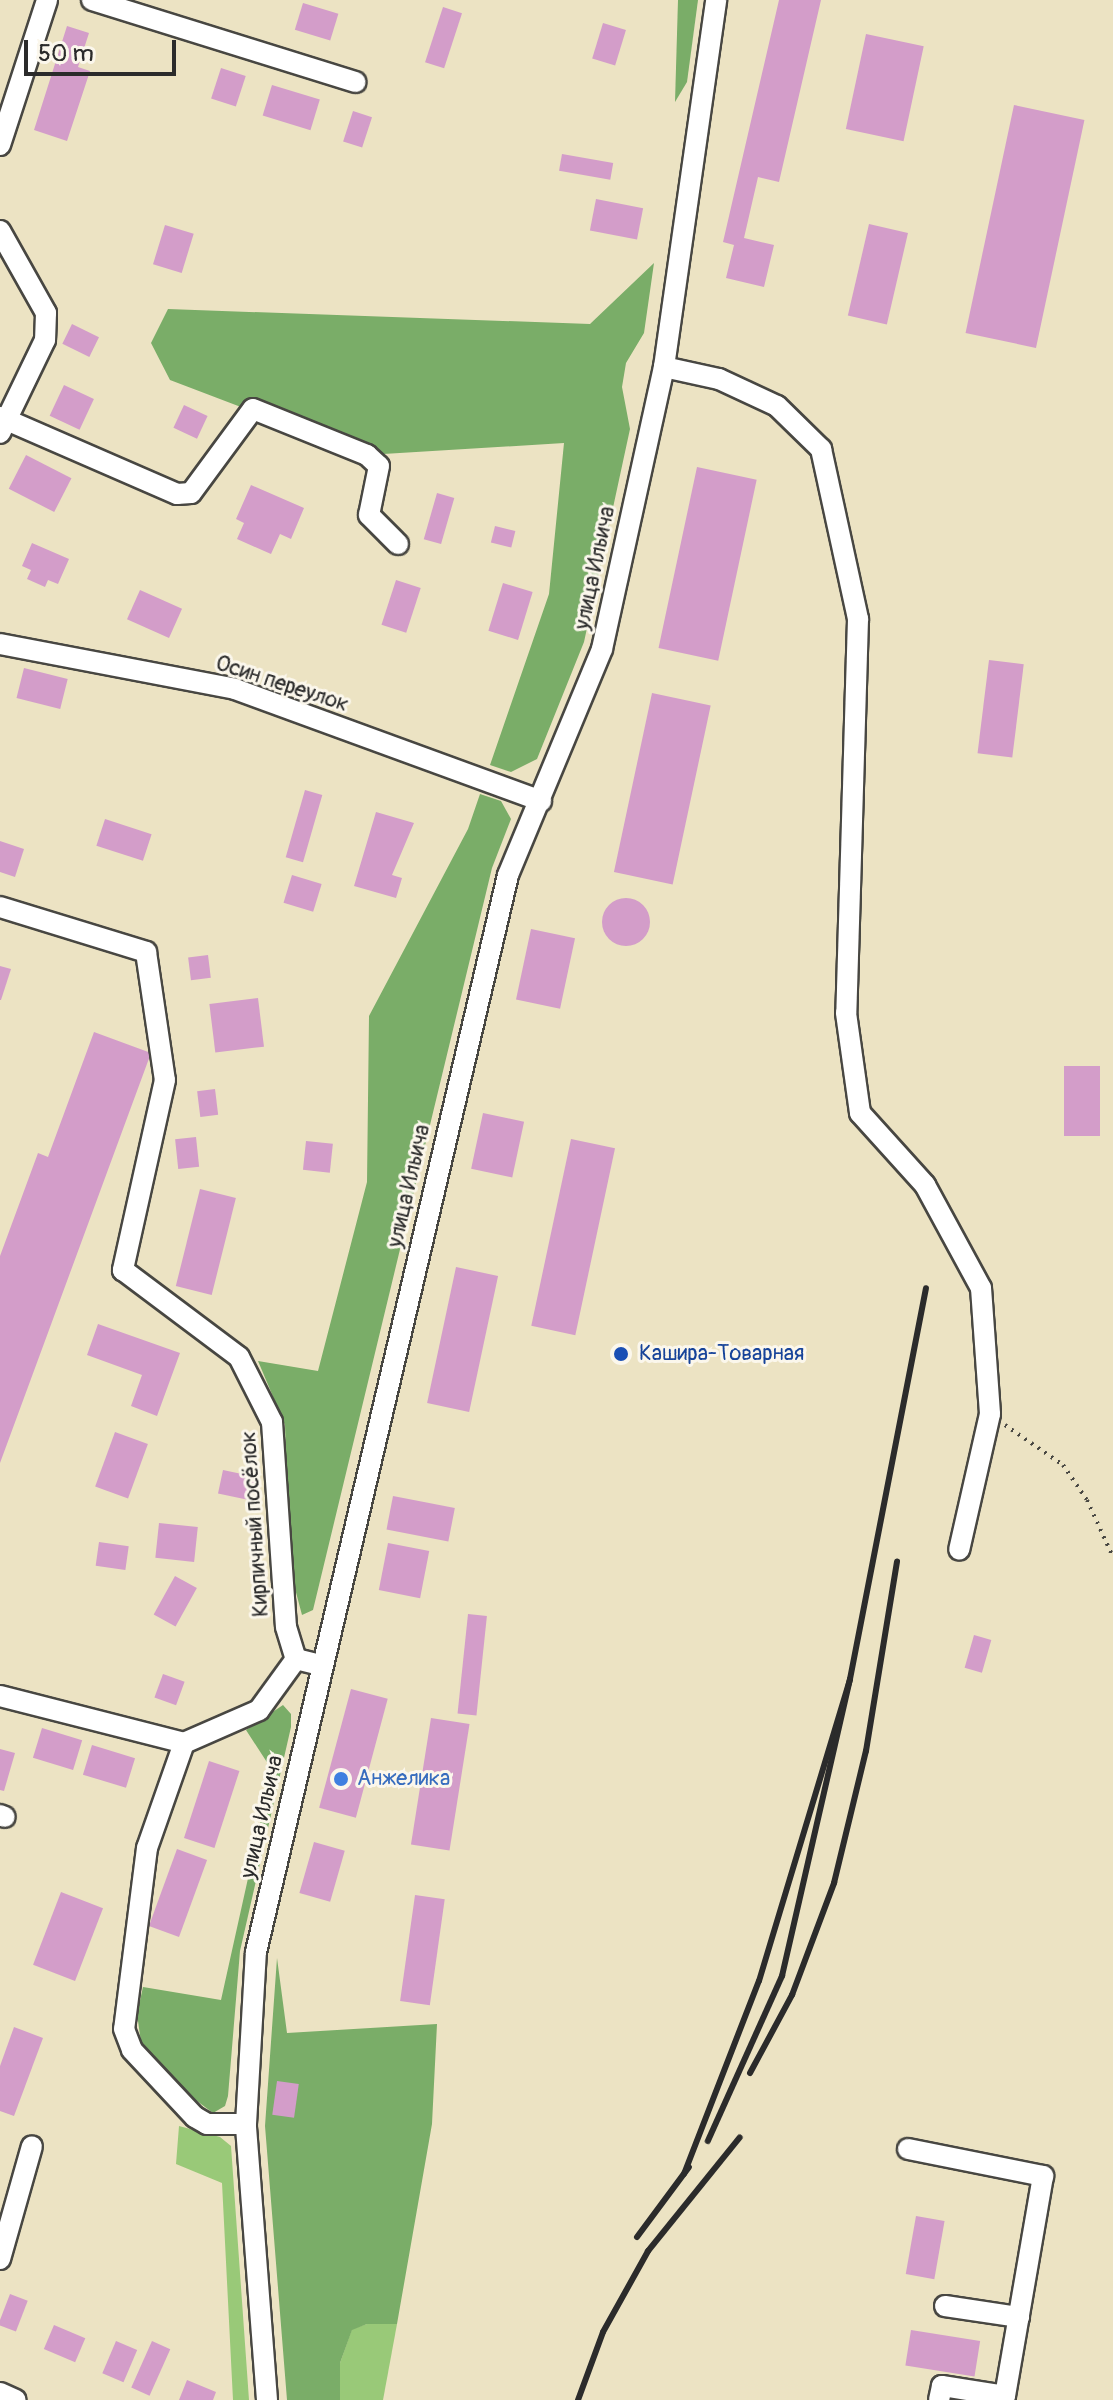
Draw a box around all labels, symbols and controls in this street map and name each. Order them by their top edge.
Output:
scale bar [28,24,180,74]
text: 50 m [38,39,94,68]
street label: улица Ильича [569,504,621,632]
street label: Осин переулок [212,650,352,718]
street label: улица Ильича [382,1122,436,1250]
place label: Кашира-Товарная [639,1341,804,1367]
marker: Кашира-Товарная [610,1343,632,1365]
street label: Кирпичный посёлок [235,1430,275,1618]
street label: улица Ильича [235,1753,289,1881]
place label: Анжелика [357,1766,450,1792]
marker: Анжелика [332,1770,350,1788]

